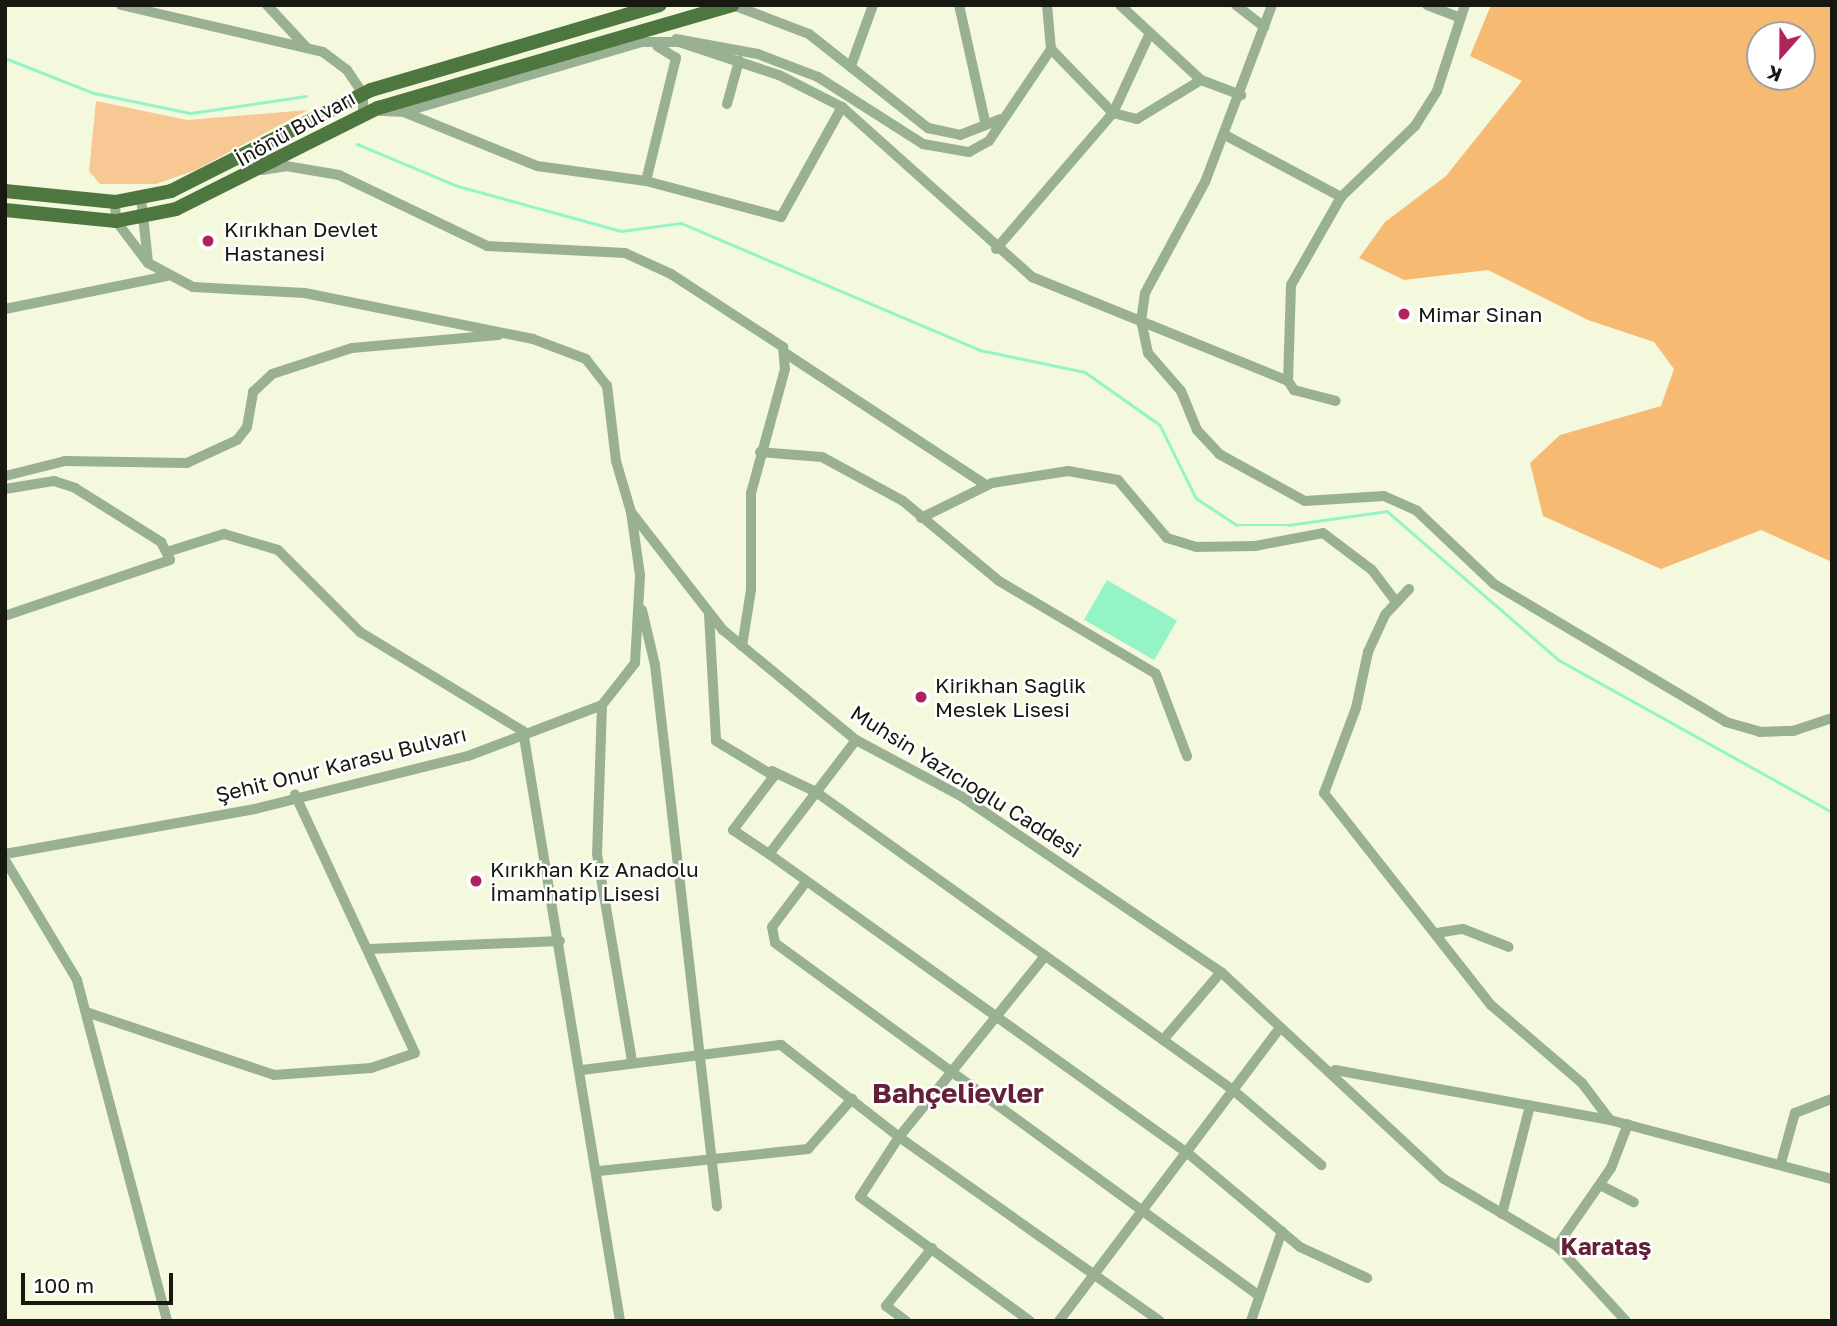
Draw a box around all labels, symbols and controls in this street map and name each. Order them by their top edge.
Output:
north arrow [1746,21,1816,91]
text: K [1763,61,1785,87]
street label: İnönü Bulvarı [231,85,359,171]
place label: Kırıkhan Devlet Hastanesi [224,216,378,266]
marker: Kırıkhan Devlet Hastanesi [198,231,218,251]
place label: Mimar Sinan [1418,301,1542,327]
marker: Mimar Sinan [1396,306,1412,322]
place label: Kirikhan Saglik Meslek Lisesi [935,672,1086,722]
marker: Kirikhan Saglik Meslek Lisesi [913,689,929,705]
street label: Muhsin Yazıcıoğlu Caddesi [846,700,1086,862]
street label: Şehit Onur Karasu Bulvarı [213,721,469,807]
place label: Kırıkhan Kız Anadolu İmamhatip Lisesi [490,856,699,906]
marker: Kırıkhan Kız Anadolu İmamhatip Lisesi [468,873,484,889]
district label: Bahçelievler [872,1076,1044,1110]
district label: Karataş [1561,1232,1651,1260]
scale bar [24,1260,177,1304]
text: 100 m [34,1272,94,1298]

